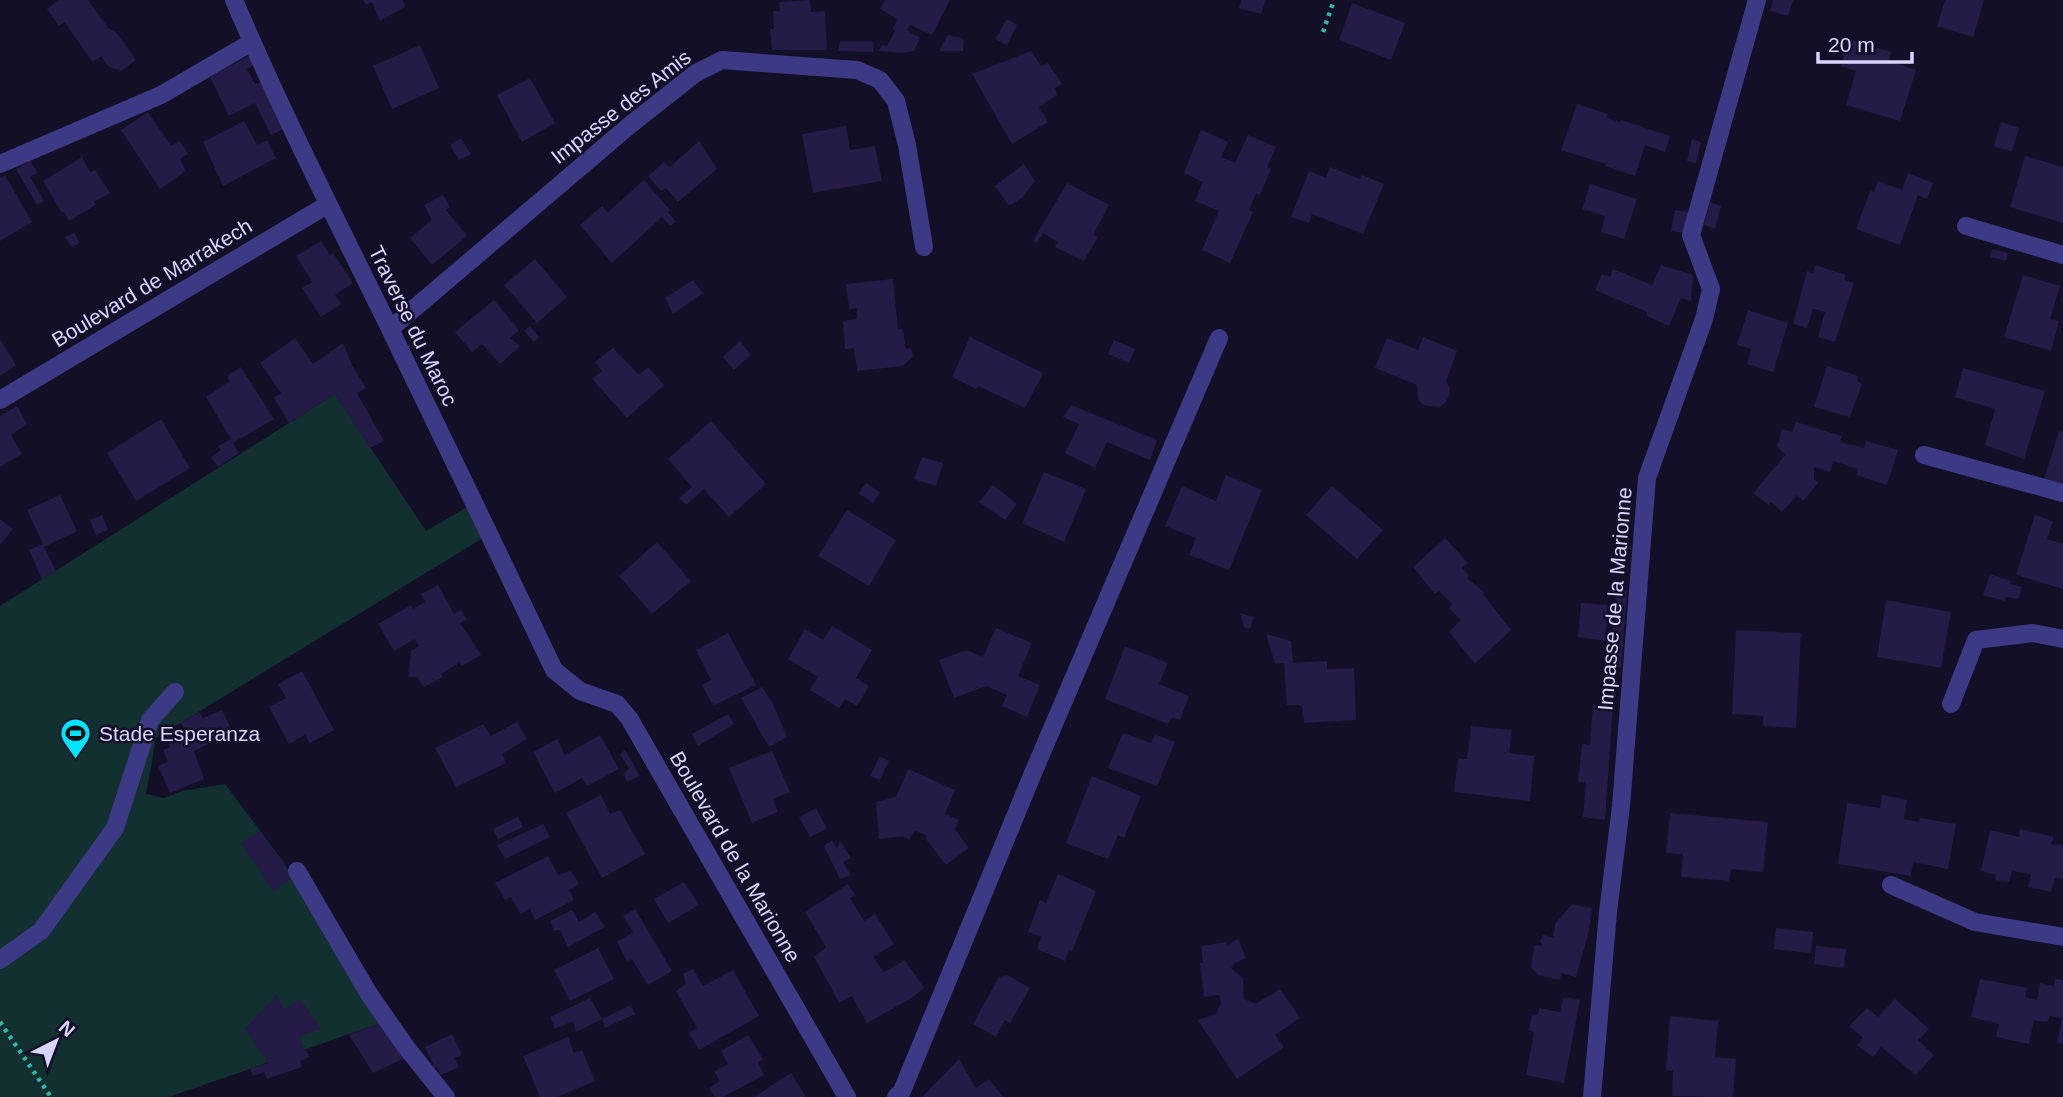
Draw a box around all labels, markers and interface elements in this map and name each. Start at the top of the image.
scale bar [1818,21,1912,65]
text: 20 m [1828,33,1875,56]
street label: Impasse des Amis [546,45,695,168]
street label: Boulevard de Marrakech [48,214,256,351]
street label: Traverse du Maroc [365,242,462,410]
street label: Impasse de la Marionne [1593,486,1636,712]
sports icon: Stade Esperanza [59,717,93,761]
place label: Stade Esperanza [99,722,260,745]
street label: Boulevard de la Marionne [666,747,805,966]
north arrow [21,1006,91,1076]
text: N [55,1016,79,1041]

